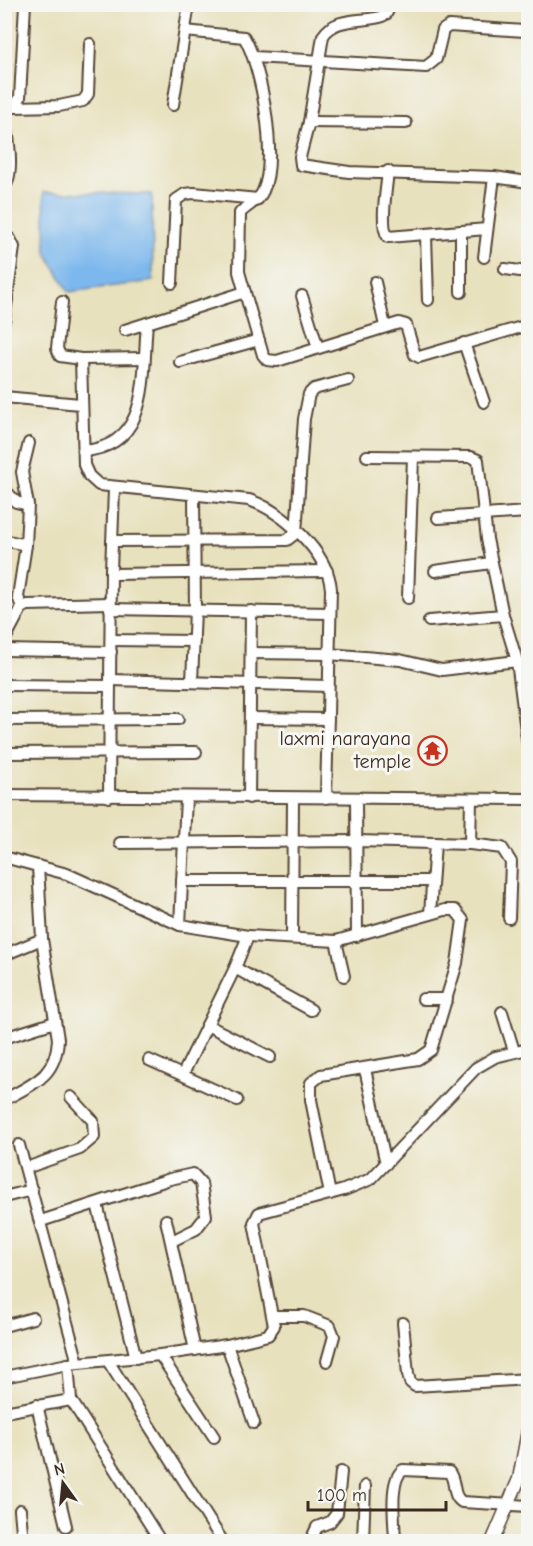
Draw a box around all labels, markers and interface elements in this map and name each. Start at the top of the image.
place label: laxmi narayana temple [279,727,411,773]
temple icon: laxmi narayana temple [416,734,448,766]
north arrow [33,1453,93,1513]
text: N [52,1459,67,1480]
scale bar [308,1474,446,1512]
text: 100 m [317,1485,367,1506]

